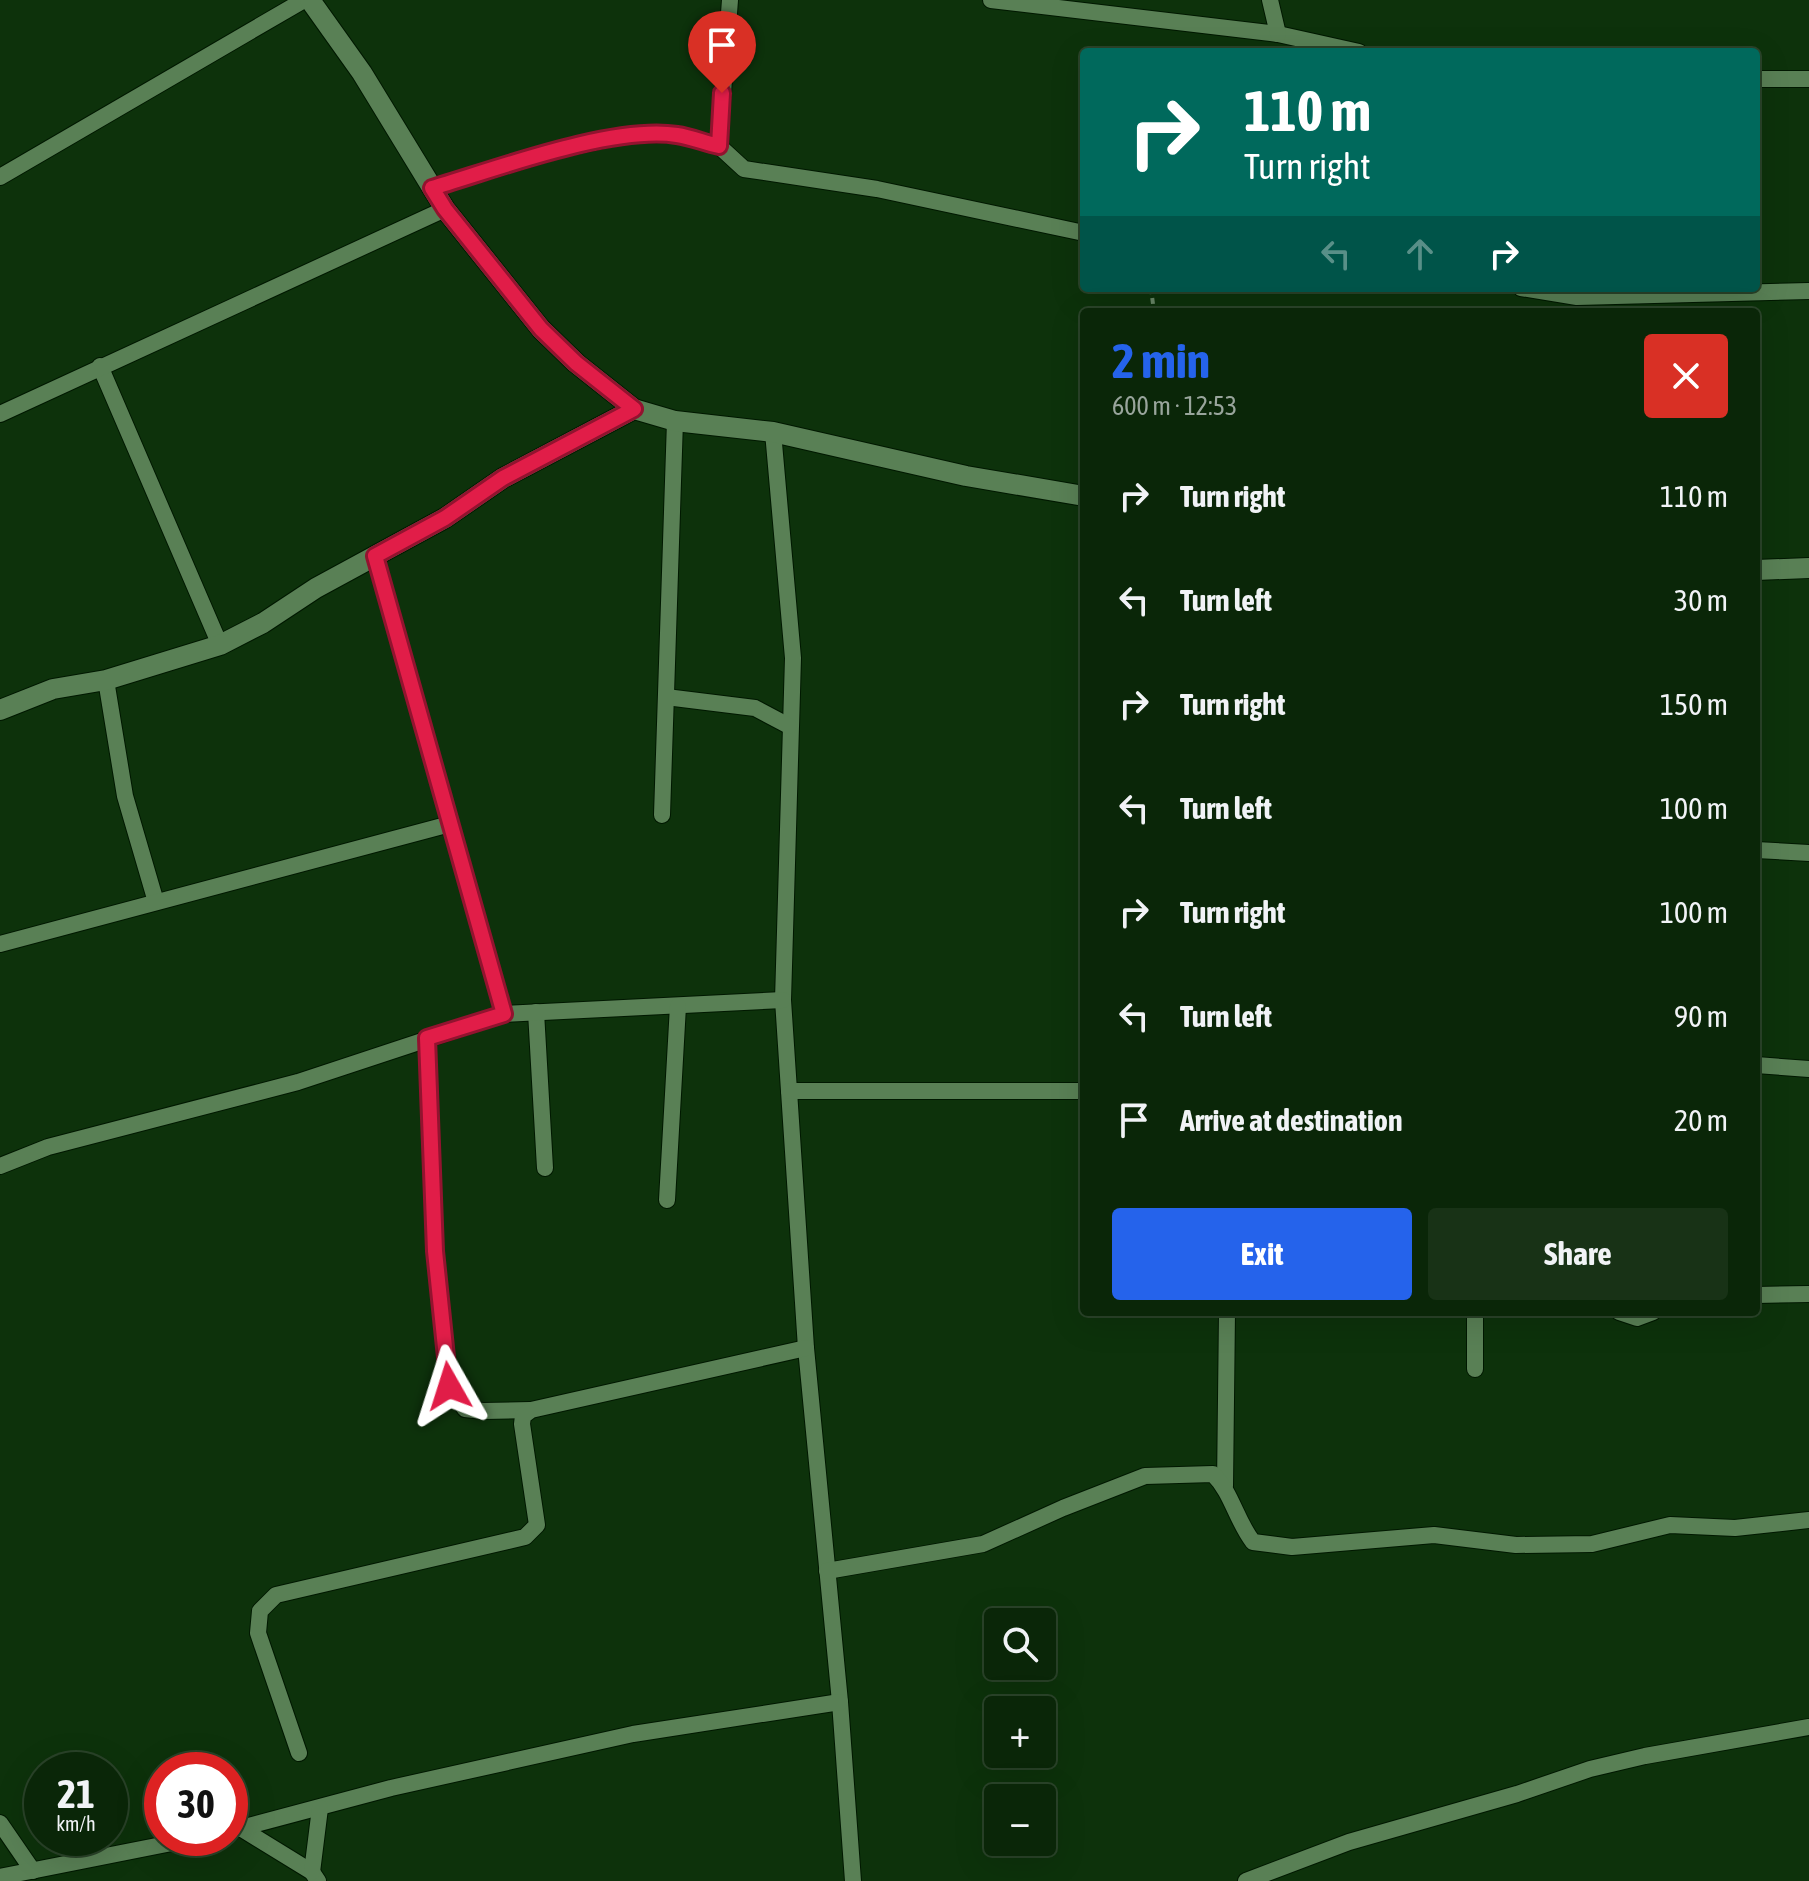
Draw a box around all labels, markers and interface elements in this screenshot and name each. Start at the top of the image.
pin [688,11,756,93]
icon: arrive [700,23,744,67]
text: 110 m [1244,79,1371,143]
icon: right [1112,80,1216,184]
text: Turn right [1244,145,1371,187]
icon: left [1314,232,1358,276]
icon: ahead [1398,232,1442,276]
icon: right [1482,232,1526,276]
text: 2 min [1112,333,1210,388]
button: close [1644,334,1728,418]
text: 600 m · 12:53 [1112,391,1237,421]
icon: right [1112,474,1156,518]
text: Turn right [1180,479,1286,513]
text: 110 m [1660,479,1728,513]
icon: left [1112,578,1156,622]
text: Turn left [1180,583,1272,617]
text: 30 m [1674,583,1728,617]
icon: right [1112,682,1156,726]
text: Turn right [1180,687,1286,721]
text: 150 m [1660,687,1728,721]
icon: left [1112,786,1156,830]
text: Turn left [1180,791,1272,825]
text: 100 m [1660,791,1728,825]
icon: right [1112,890,1156,934]
text: Turn right [1180,895,1286,929]
text: 100 m [1660,895,1728,929]
icon: left [1112,994,1156,1038]
text: Turn left [1180,999,1272,1033]
text: 90 m [1674,999,1728,1033]
icon: arrive [1112,1098,1156,1142]
text: Arrive at destination [1180,1103,1402,1137]
text: 20 m [1674,1103,1728,1137]
button: Exit [1112,1208,1412,1300]
button: Share [1428,1208,1728,1300]
position arrow [407,1344,491,1428]
map controls [984,1608,1056,1856]
button: search [984,1608,1056,1680]
button: + [984,1696,1056,1768]
speed limit sign: 30 [144,1752,248,1856]
text: 21 [57,1771,95,1816]
button: − [984,1784,1056,1856]
text: km/h [56,1812,96,1835]

